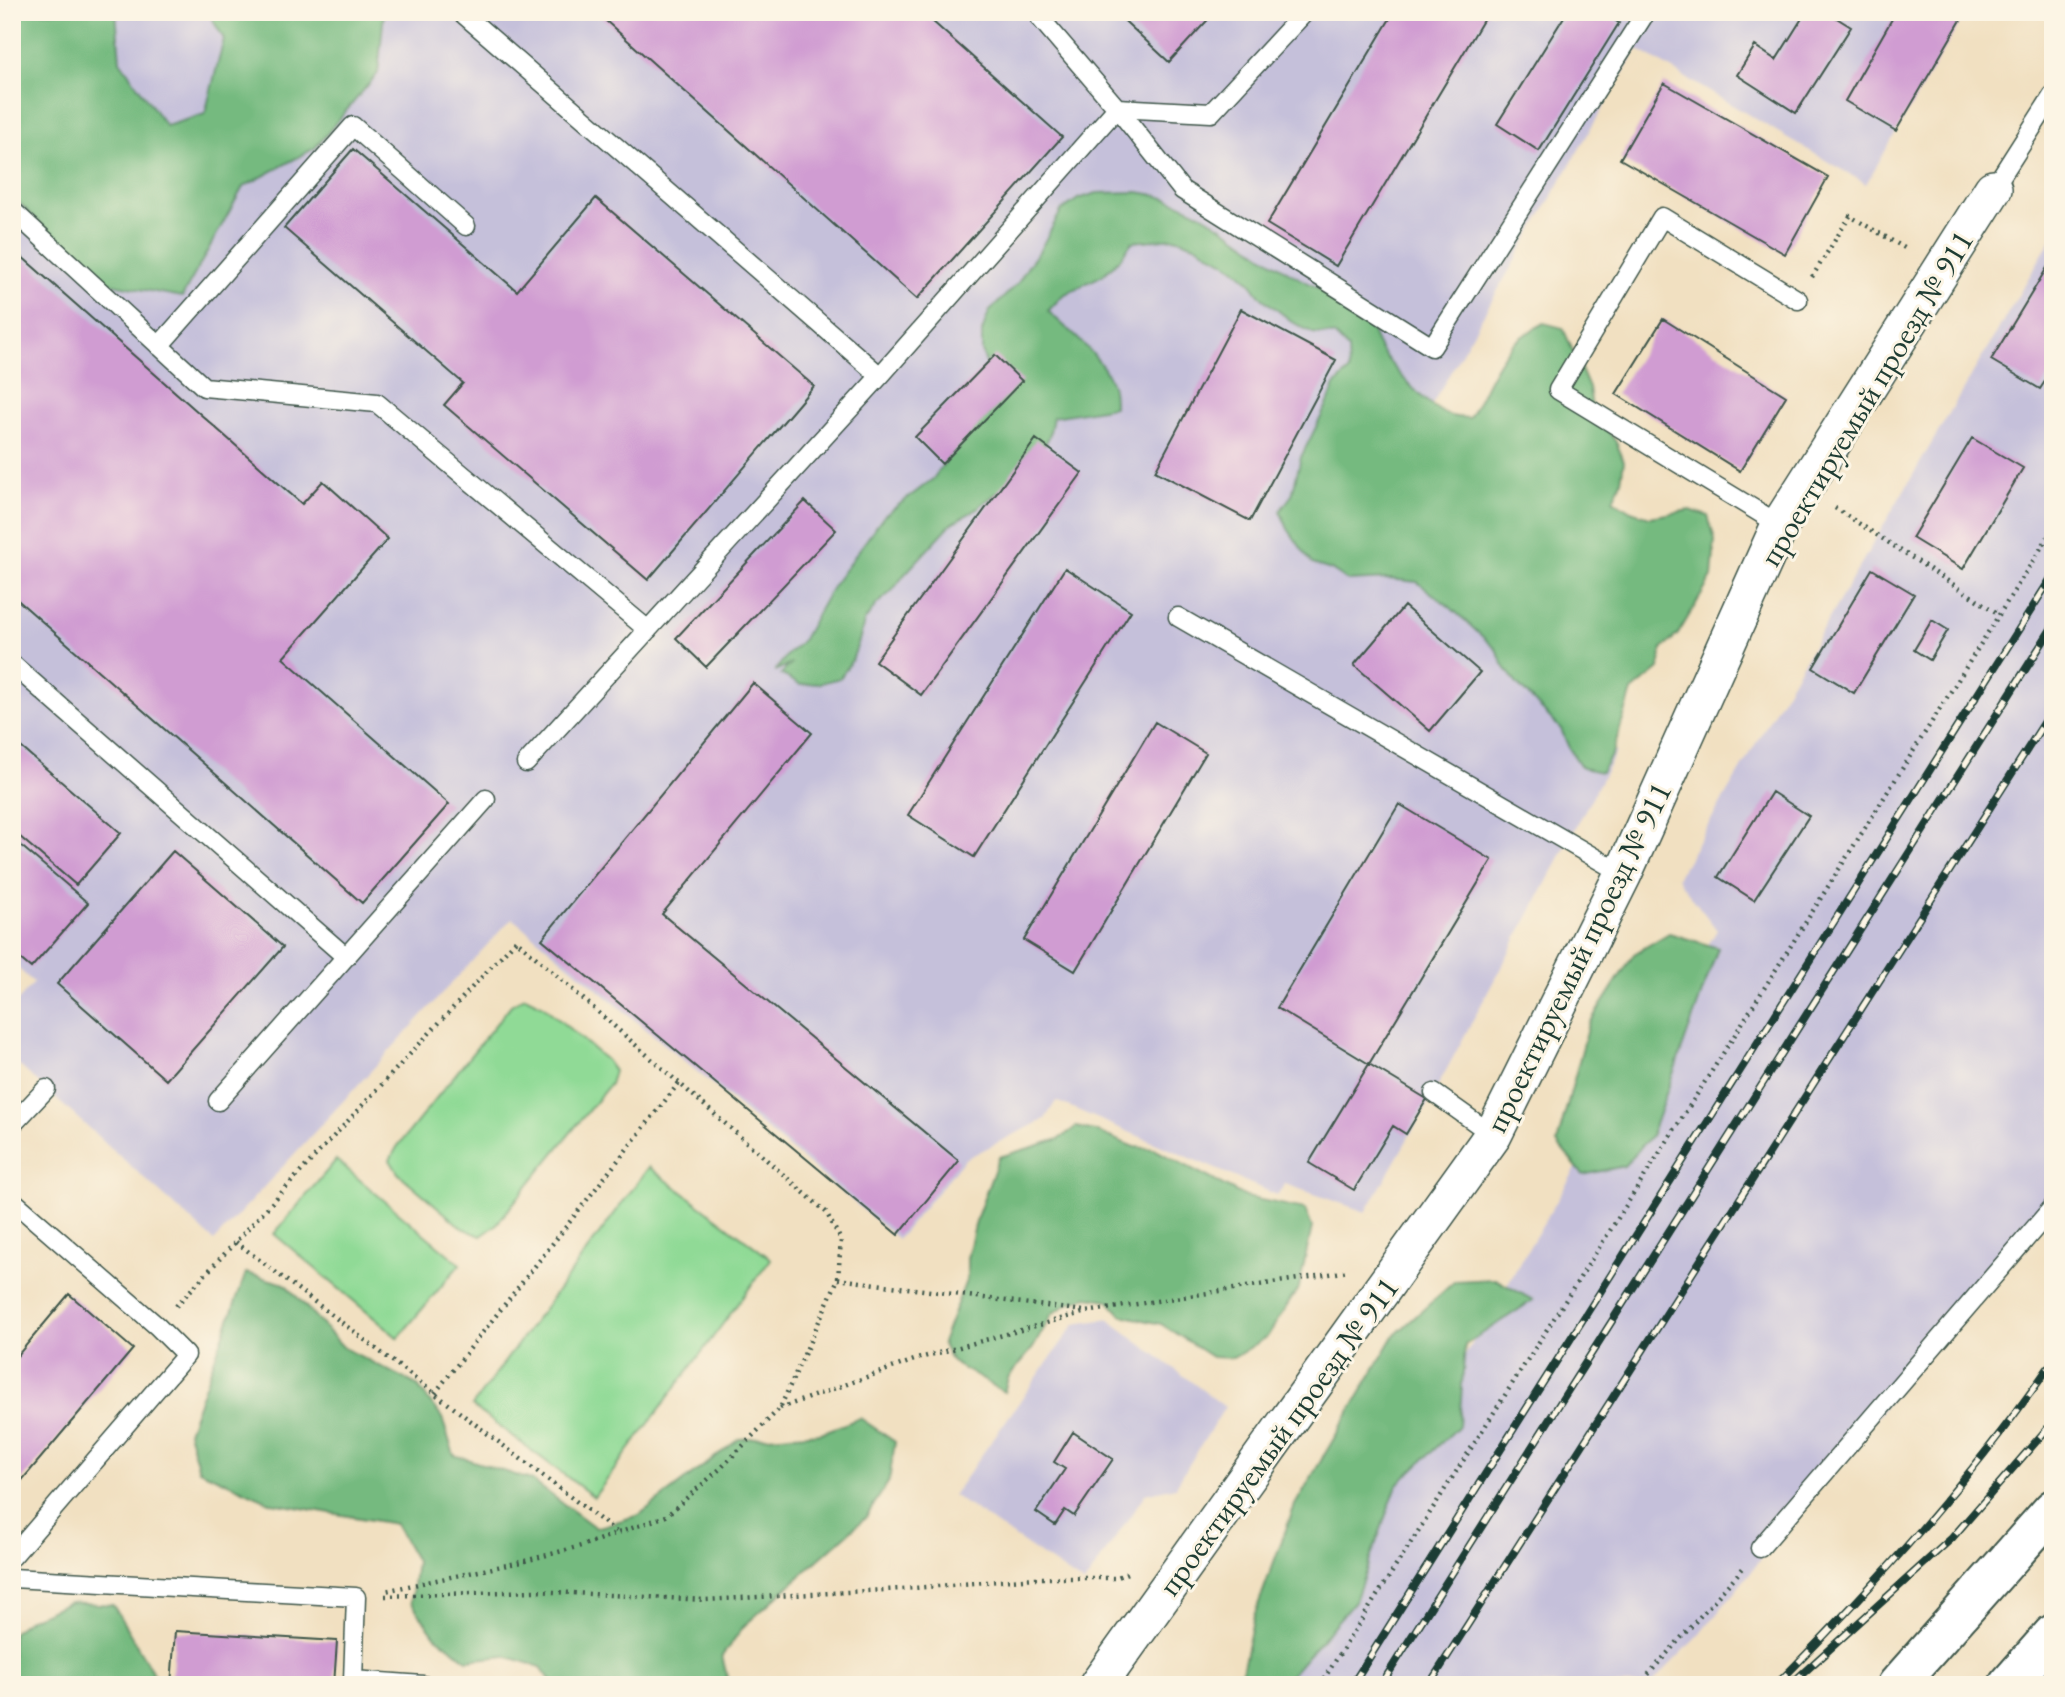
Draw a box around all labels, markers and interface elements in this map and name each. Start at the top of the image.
street label: проектируемый проезд № 911 [1749,222,1983,574]
street label: проектируемый проезд № 911 [1475,775,1681,1139]
street label: проектируемый проезд № 911 [1148,1268,1408,1604]

